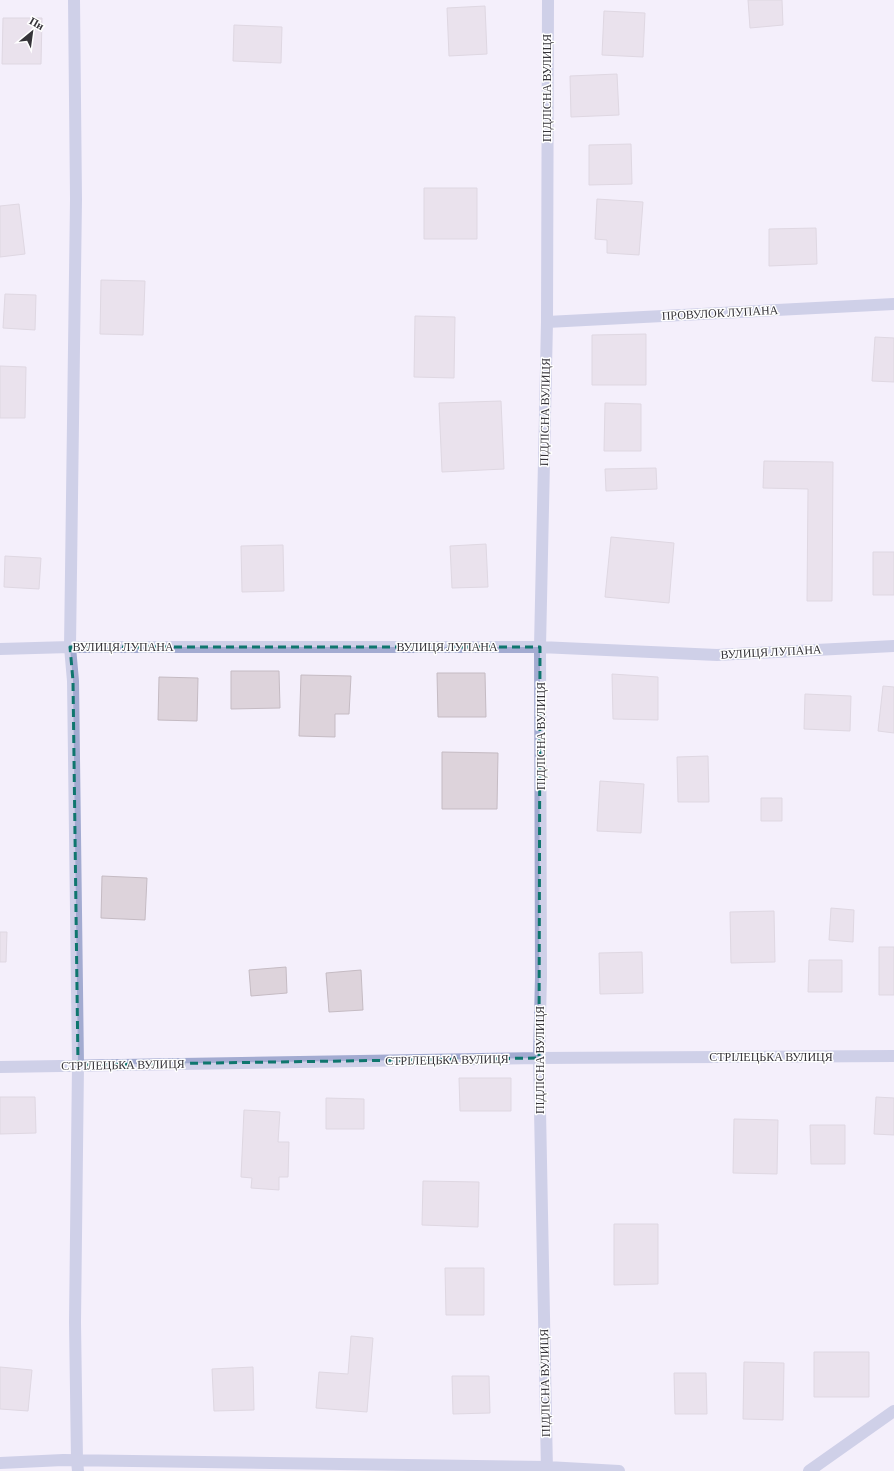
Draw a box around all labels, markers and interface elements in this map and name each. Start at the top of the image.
north arrow [12,12,52,52]
text: Пн [27,14,47,32]
street label: ПІДЛІСНА ВУЛИЦЯ [540,34,554,142]
street label: ПРОВУЛОК ЛУПАНА [661,303,779,323]
street label: ПІДЛІСНА ВУЛИЦЯ [537,358,553,466]
street label: ВУЛИЦЯ ЛУПАНА [72,640,174,654]
street label: ВУЛИЦЯ ЛУПАНА [396,640,498,654]
street label: ВУЛИЦЯ ЛУПАНА [720,642,822,662]
street label: ПІДЛІСНА ВУЛИЦЯ [534,682,548,790]
street label: ПІДЛІСНА ВУЛИЦЯ [533,1006,547,1114]
street label: СТРІЛЕЦЬКА ВУЛИЦЯ [709,1050,833,1064]
street label: СТРІЛЕЦЬКА ВУЛИЦЯ [385,1052,509,1068]
street label: СТРІЛЕЦЬКА ВУЛИЦЯ [61,1057,185,1073]
street label: ПІДЛІСНА ВУЛИЦЯ [537,1329,553,1437]

